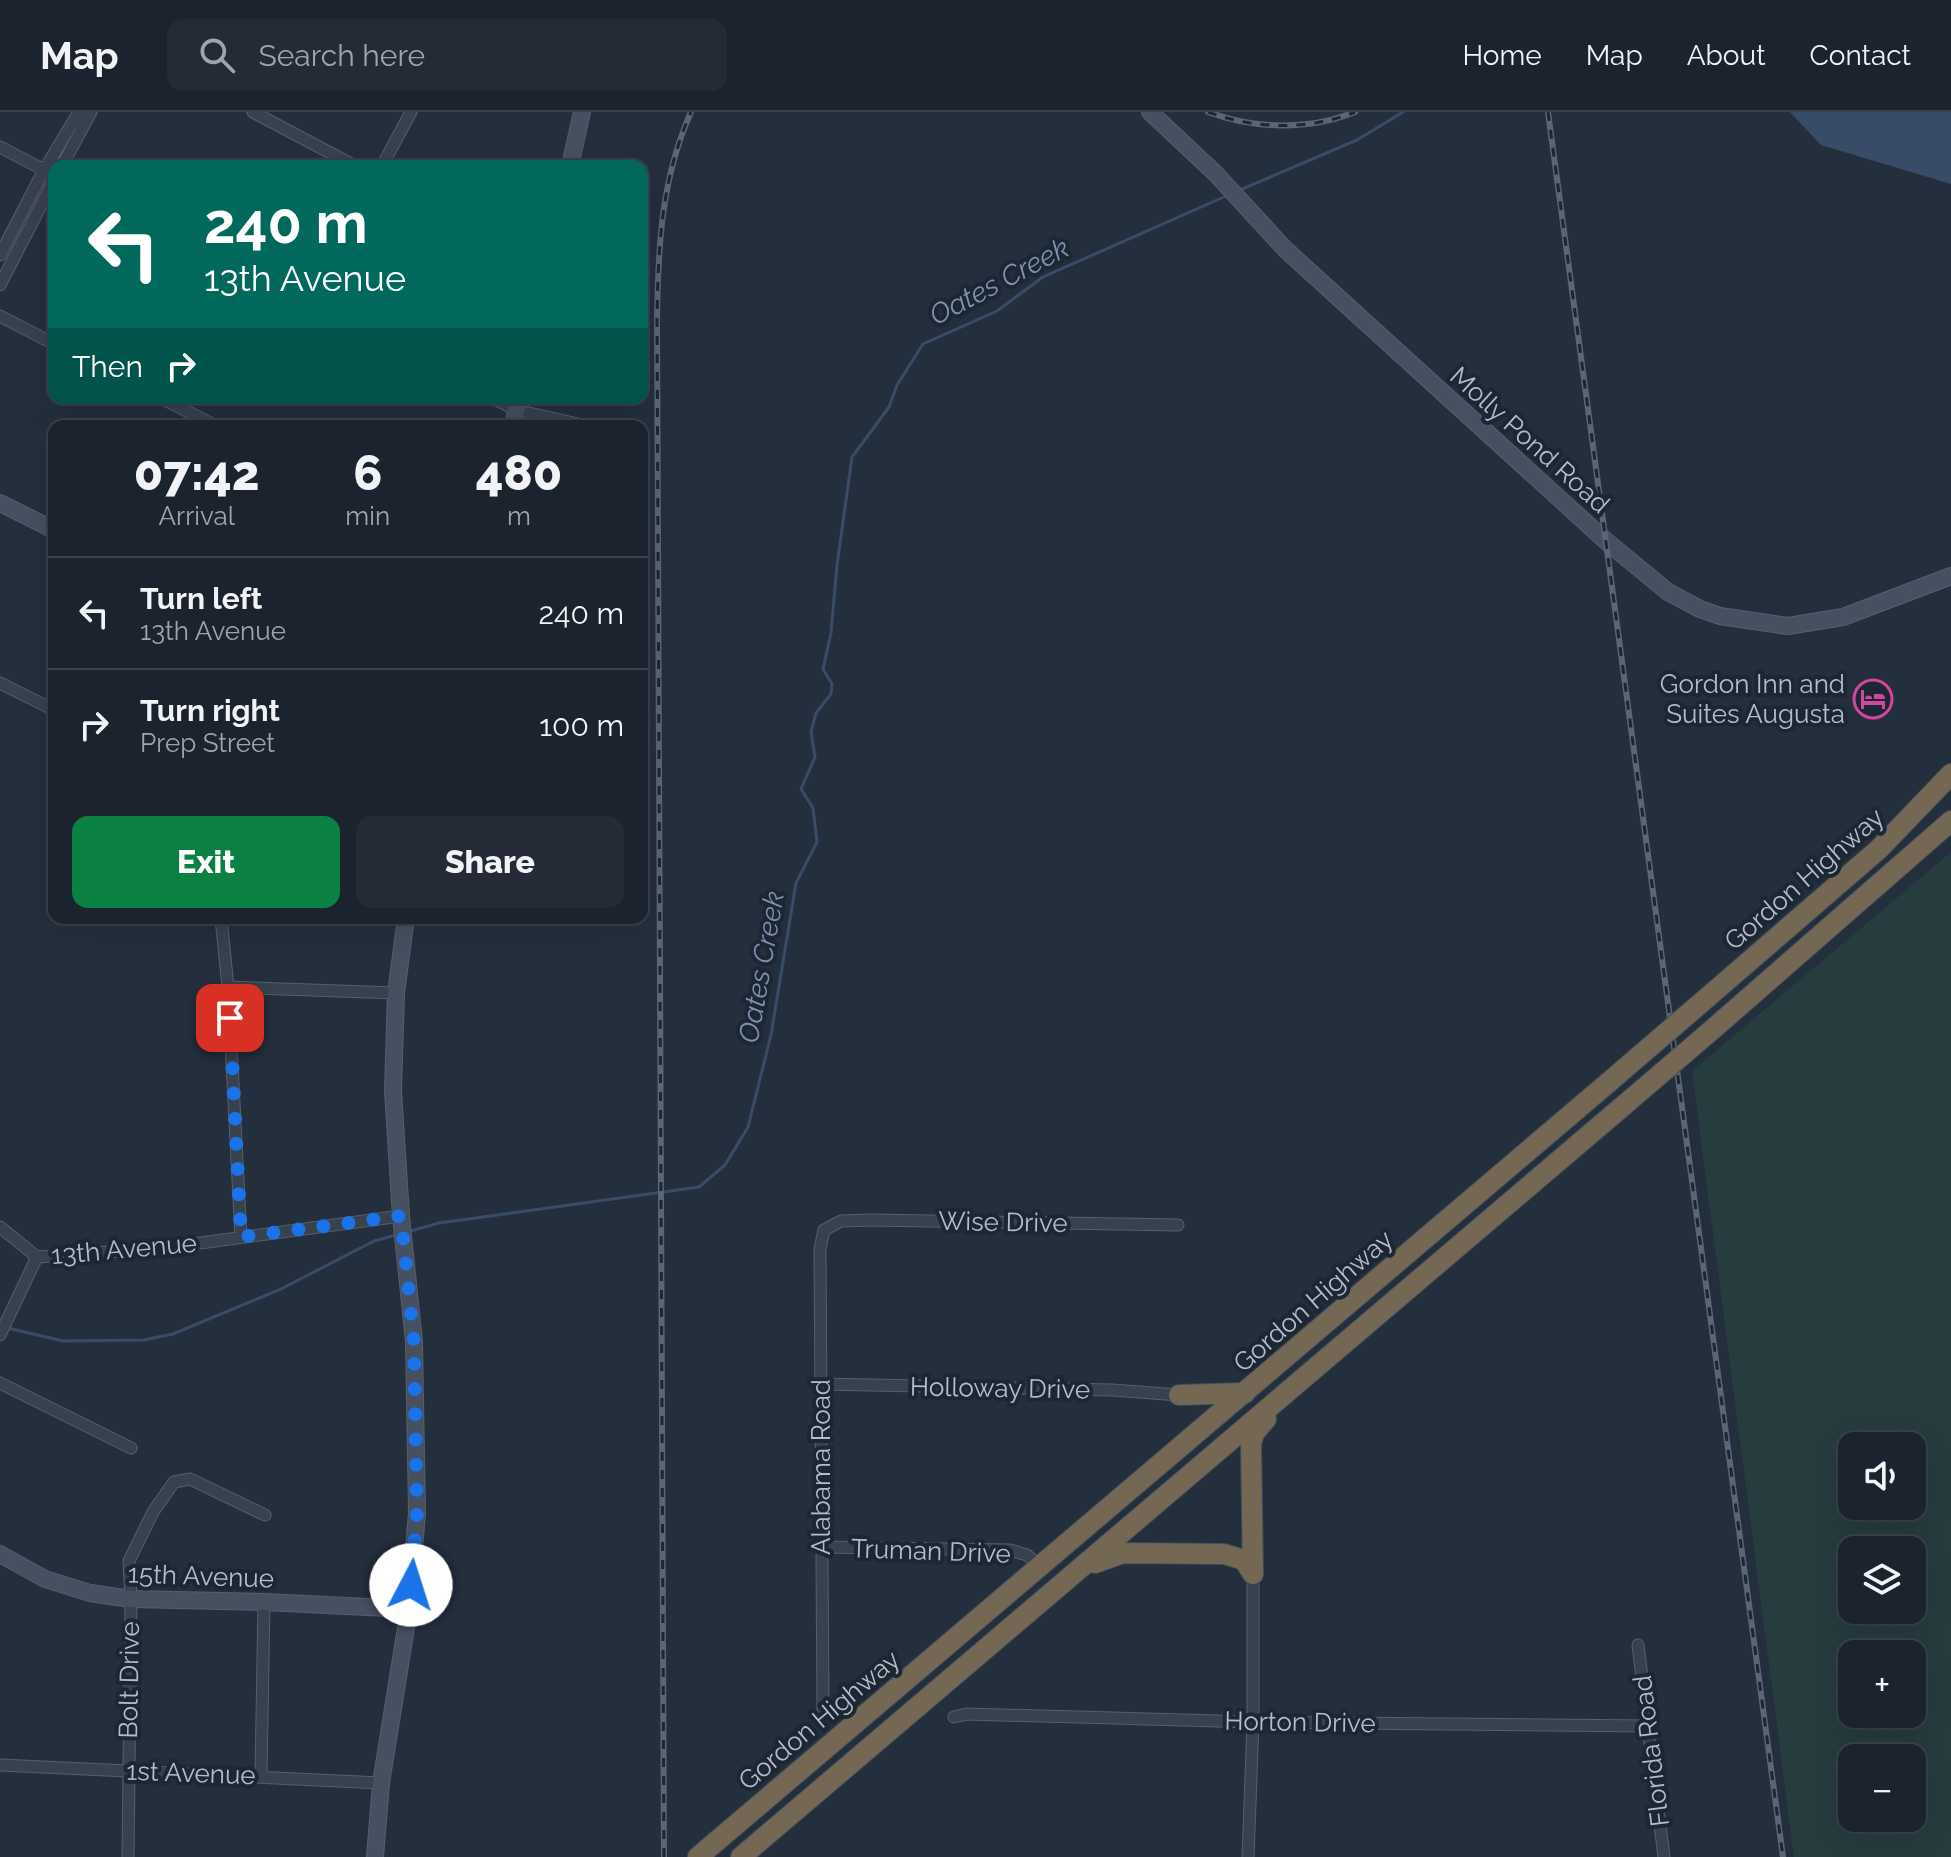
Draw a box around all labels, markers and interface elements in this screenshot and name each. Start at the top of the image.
search box [167,19,727,91]
text: Map [40,33,119,78]
icon: search [195,33,239,77]
text: Search here [259,38,425,73]
text: Home [1462,39,1542,72]
text: Map [1586,39,1643,72]
text: About [1687,39,1766,72]
text: Contact [1810,39,1911,72]
text: 240 m [204,190,368,256]
icon: left [72,192,176,296]
water label: Oates Creek [924,231,1075,332]
text: 13th Avenue [204,257,406,299]
icon: right [159,344,203,388]
text: Then [72,349,143,384]
street label: Molly Pond Road [1444,361,1616,519]
text: 07:42 [134,445,260,501]
text: 6 [353,445,382,501]
text: 480 [476,445,562,501]
text: Arrival [159,501,235,531]
text: min [345,501,390,531]
text: m [507,501,531,531]
text: Turn left [140,581,262,616]
icon: left [72,591,116,635]
text: 240 m [538,596,624,631]
text: 13th Avenue [140,616,286,646]
place label: Gordon Inn and Suites Augusta [1660,669,1845,729]
hotel icon: Gordon Inn and Suites Augusta [1852,678,1894,720]
text: Turn right [140,693,280,728]
icon: right [72,703,116,747]
text: 100 m [539,708,624,743]
text: Prep Street [140,728,275,758]
street label: Gordon Highway [1718,802,1890,956]
button: Exit [72,816,340,908]
button: Share [356,816,624,908]
water label: Oates Creek [732,889,791,1045]
pin [196,984,264,1052]
icon: arrive [208,996,252,1040]
street label: Wise Drive [938,1206,1068,1238]
street label: Gordon Highway [1227,1224,1399,1378]
street label: 13th Avenue [50,1228,198,1270]
street label: Holloway Drive [910,1371,1090,1405]
street label: Alabama Road [806,1379,836,1555]
map controls [1838,1432,1926,1832]
button: sound [1838,1432,1926,1520]
street label: Truman Drive [851,1533,1011,1569]
button: layers [1838,1536,1926,1624]
position arrow [369,1543,453,1627]
street label: 15th Avenue [127,1558,275,1594]
street label: Bolt Drive [113,1621,145,1739]
button: + [1838,1640,1926,1728]
street label: Gordon Highway [732,1644,906,1796]
street label: Florida Road [1627,1674,1675,1828]
street label: Horton Drive [1224,1706,1376,1738]
button: − [1838,1744,1926,1832]
street label: 1st Avenue [126,1756,256,1790]

